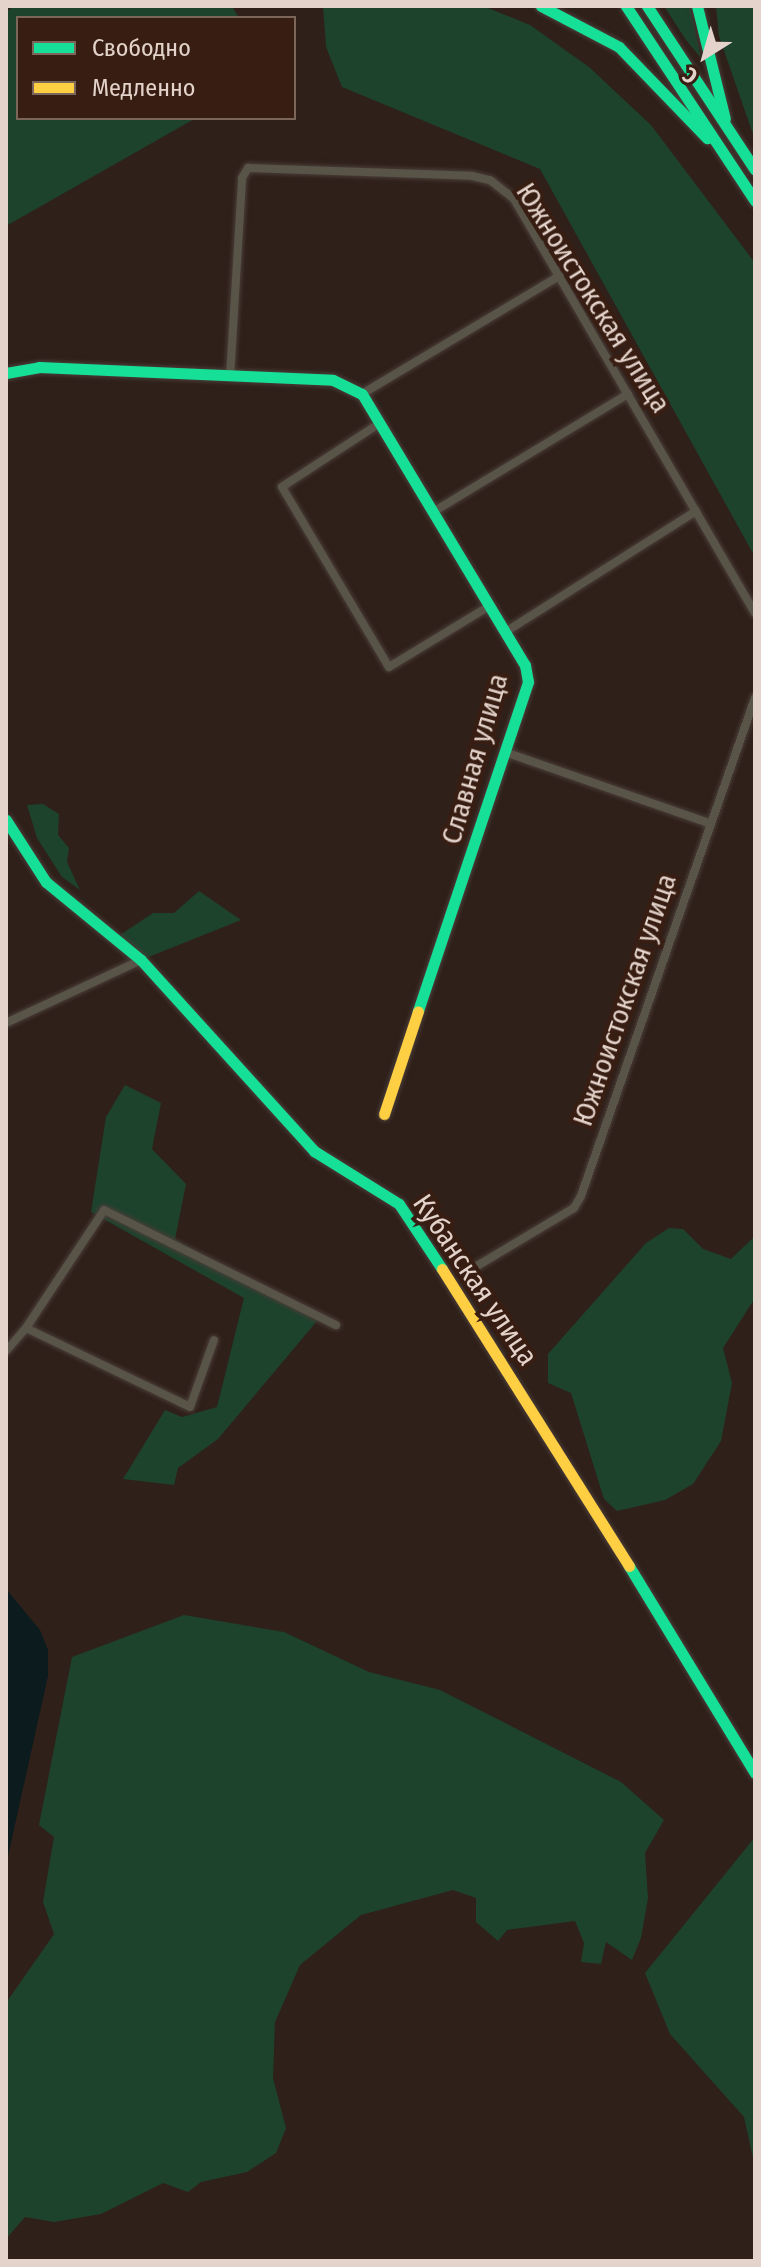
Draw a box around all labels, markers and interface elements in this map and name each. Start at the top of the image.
legend [16,16,296,120]
north arrow [665,16,745,96]
text: Свободно [92,34,191,62]
text: С [678,61,703,90]
text: Медленно [92,74,195,102]
street label: Южноистокская улица [509,177,677,419]
street label: Славная улица [435,670,515,848]
street label: Южноистокская улица [566,870,684,1130]
street label: Кубанская улица [405,1188,545,1372]

